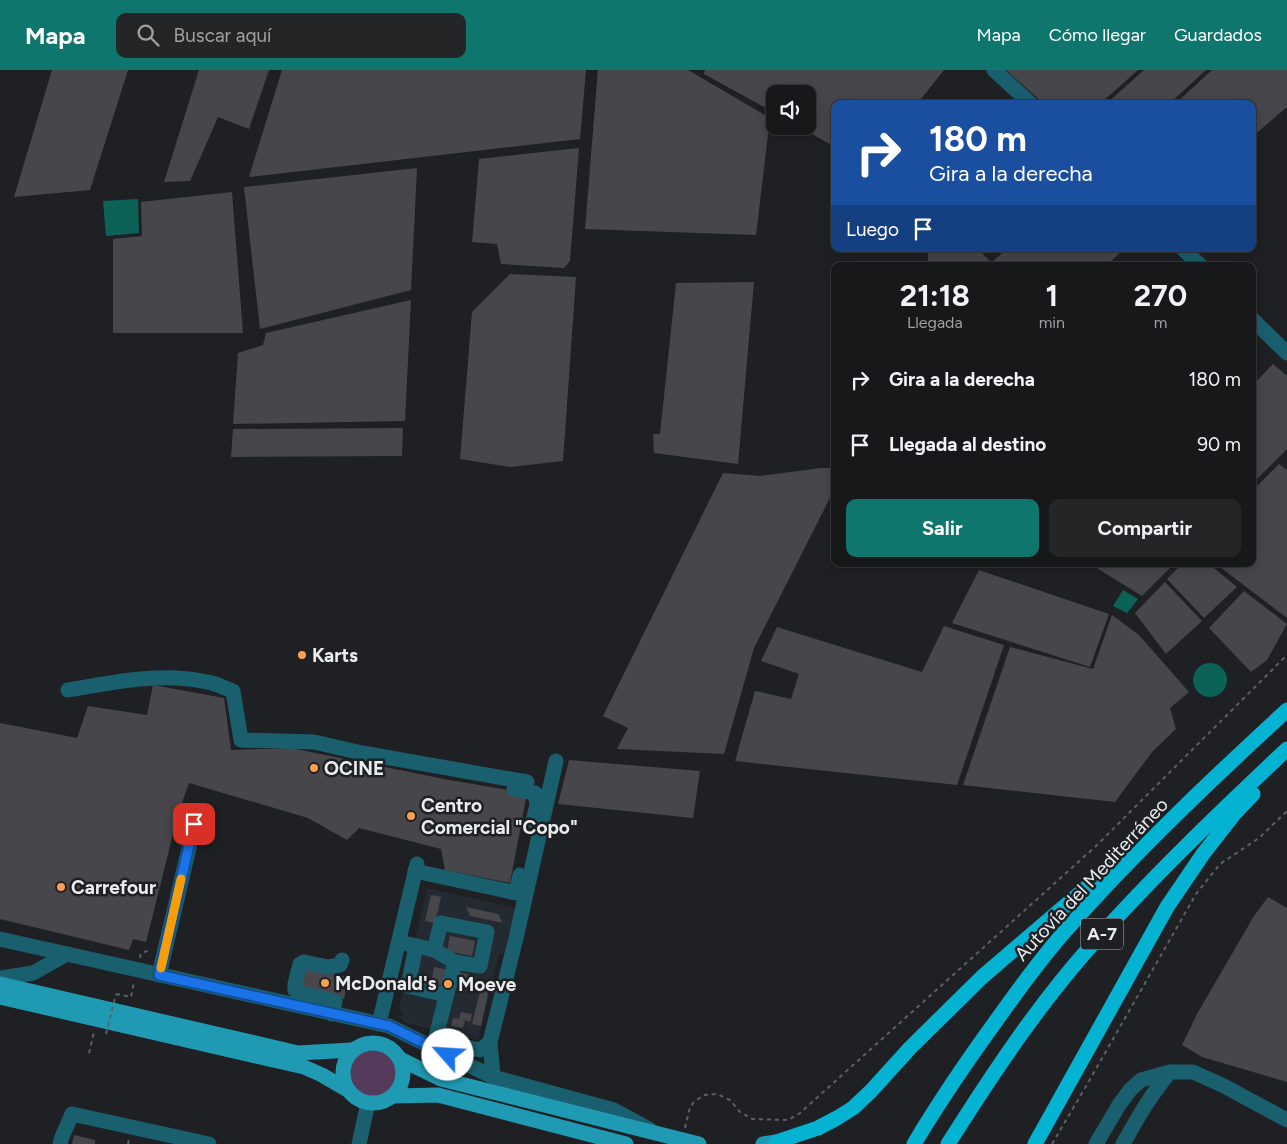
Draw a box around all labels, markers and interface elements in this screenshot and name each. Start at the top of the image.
search box [116,13,466,58]
text: Mapa [25,21,86,50]
icon: search [134,21,162,49]
text: Buscar aquí [174,24,271,47]
text: Mapa [976,24,1021,46]
text: Cómo llegar [1049,24,1146,46]
text: Guardados [1174,24,1262,46]
map controls [766,85,816,135]
button: sound [766,85,816,135]
text: 180 m [929,118,1027,160]
icon: right [846,120,911,185]
text: Gira a la derecha [929,160,1093,187]
icon: arrive [909,215,937,243]
text: Luego [846,218,899,241]
text: 21:18 [900,277,970,314]
text: 1 [1045,277,1058,314]
text: 270 [1134,277,1187,314]
text: Llegada [907,313,963,332]
text: min [1039,313,1065,332]
text: m [1154,313,1167,332]
icon: right [846,366,874,394]
text: Gira a la derecha [889,368,1035,391]
text: 180 m [1188,368,1241,391]
icon: arrive [846,431,874,459]
text: Llegada al destino [889,433,1046,456]
text: 90 m [1197,433,1241,456]
button: Salir [846,499,1039,557]
button: Compartir [1049,499,1241,557]
place label: Karts [312,644,358,667]
marker: Karts [296,649,308,661]
place label: OCINE [324,757,384,780]
marker: OCINE [308,762,320,774]
street label: Autovía del Mediterráneo [1010,793,1173,966]
place label: Centro Comercial "Copo" [421,794,578,839]
pin [173,803,215,845]
icon: arrive [180,810,208,838]
marker: Centro Comercial "Copo" [405,810,417,822]
place label: Carrefour [71,876,156,899]
marker: Carrefour [55,881,67,893]
road number: A-7 [1081,919,1123,950]
place label: McDonald's [335,972,437,995]
place label: Moeve [458,973,517,996]
marker: McDonald's [319,977,331,989]
marker: Moeve [442,978,454,990]
position arrow [421,1028,473,1080]

